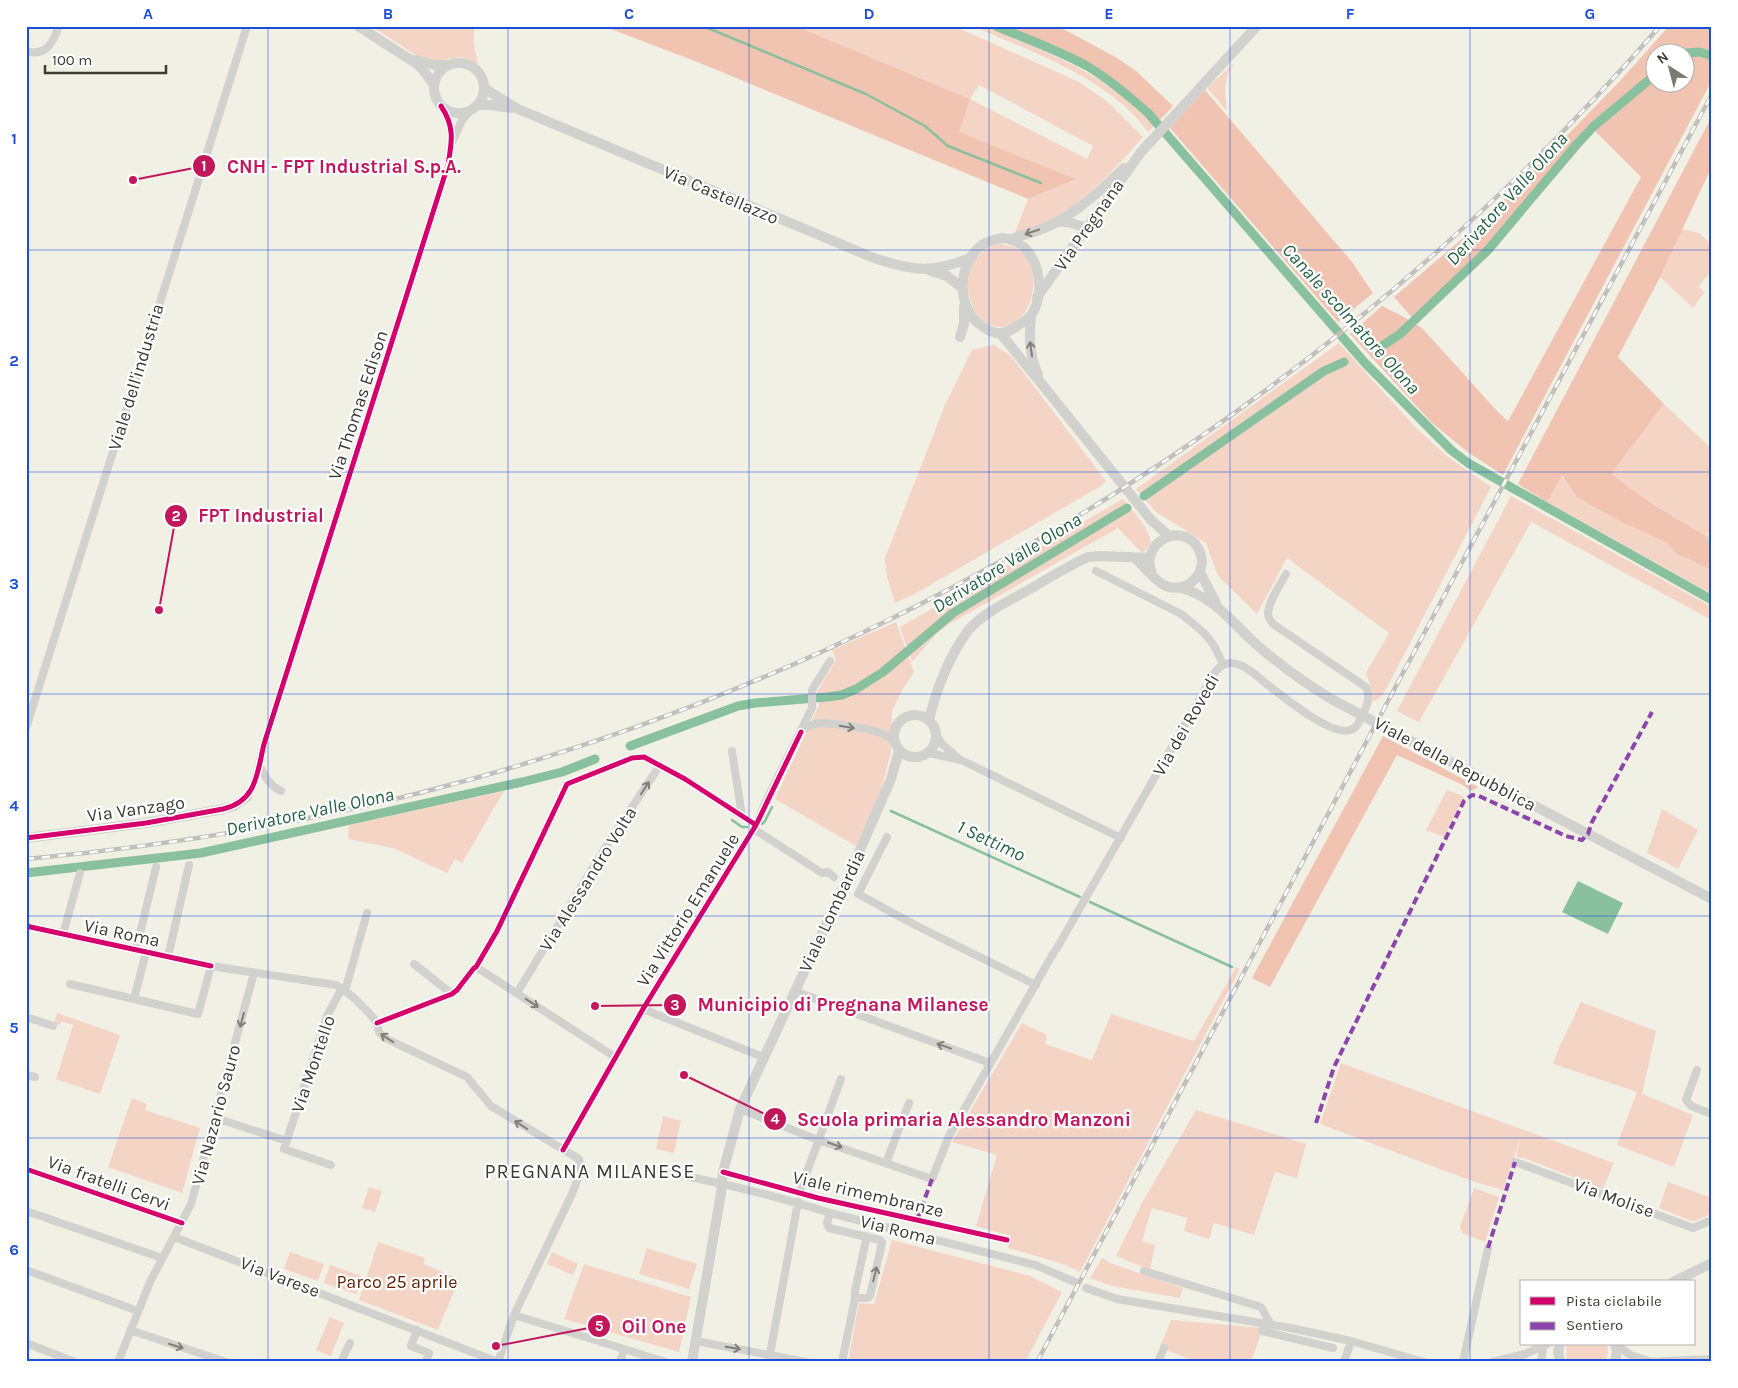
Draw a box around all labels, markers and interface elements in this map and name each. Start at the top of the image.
text: A [143,4,153,23]
text: B [383,4,393,23]
text: C [624,4,634,23]
text: D [864,4,875,23]
text: E [1104,4,1114,23]
text: F [1346,4,1355,23]
text: G [1585,4,1595,23]
scale bar [45,42,166,74]
north arrow [1646,42,1696,92]
text: N [1654,48,1672,68]
text: 100 m [52,51,92,69]
water label: Derivatore Valle Olona [1442,128,1572,270]
text: 1 [11,129,17,148]
callout: CNH - FPT Industrial S.p.A. [192,149,471,183]
text: CNH - FPT Industrial S.p.A. [227,156,461,178]
text: 1 [201,157,207,175]
street label: Via Castellazzo [660,161,782,229]
street label: Via Pregnana [1049,175,1129,275]
one-way arrow [1025,228,1041,237]
water label: Canale scolmatore Olona [1278,239,1424,399]
street label: Viale dell'industria [103,301,169,453]
street label: Via Thomas Edison [323,327,393,483]
one-way arrow [1026,342,1036,358]
text: 2 [9,351,19,370]
callout: FPT Industrial [163,499,334,533]
text: FPT Industrial [198,505,324,527]
text: 2 [171,507,181,525]
water label: Derivatore Valle Olona [929,508,1085,618]
text: 3 [9,574,19,593]
street label: Via dei Rovedi [1148,670,1224,780]
street label: Viale della Repubblica [1370,712,1540,816]
one-way arrow [839,722,855,732]
one-way arrow [640,781,650,795]
water label: Derivatore Valle Olona [224,783,396,841]
street label: Via Vanzago [86,791,186,827]
text: 4 [9,796,19,815]
street label: Via Alessandro Volta [535,803,641,955]
water label: 1 Settimo [954,816,1029,866]
street label: Via Vittorio Emanuele [632,829,744,991]
street label: Viale Lombardia [794,846,870,976]
street label: Via Roma [82,914,162,952]
callout: Municipio di Pregnana Milanese [663,988,999,1022]
text: Municipio di Pregnana Milanese [697,994,989,1016]
text: 3 [670,996,680,1014]
one-way arrow [525,997,539,1008]
one-way arrow [236,1012,246,1028]
street label: Via Montello [286,1012,340,1116]
text: 5 [9,1018,19,1037]
one-way arrow [380,1033,394,1043]
one-way arrow [937,1041,952,1050]
street label: Via Nazario Sauro [187,1042,245,1188]
callout: Scuola primaria Alessandro Manzoni [762,1102,1141,1136]
text: Scuola primaria Alessandro Manzoni [797,1109,1131,1131]
text: 4 [771,1110,780,1128]
one-way arrow [515,1119,529,1129]
one-way arrow [826,1141,842,1151]
street label: Via fratelli Cervi [45,1151,173,1215]
district label: PREGNANA MILANESE [484,1160,696,1183]
street label: Viale rimembranze [790,1166,946,1222]
street label: Via Molise [1571,1173,1657,1223]
street label: Via Roma [858,1210,938,1250]
text: 6 [9,1240,19,1259]
street label: Via Varese [237,1252,323,1302]
one-way arrow [871,1267,881,1283]
park label: Parco 25 aprile [336,1271,458,1293]
legend [1520,1280,1696,1346]
text: Pista ciclabile [1566,1292,1662,1310]
callout: Oil One [587,1309,696,1343]
text: Oil One [622,1316,686,1338]
text: Sentiero [1566,1316,1623,1334]
text: 5 [595,1317,604,1335]
one-way arrow [168,1341,184,1351]
one-way arrow [724,1343,740,1353]

